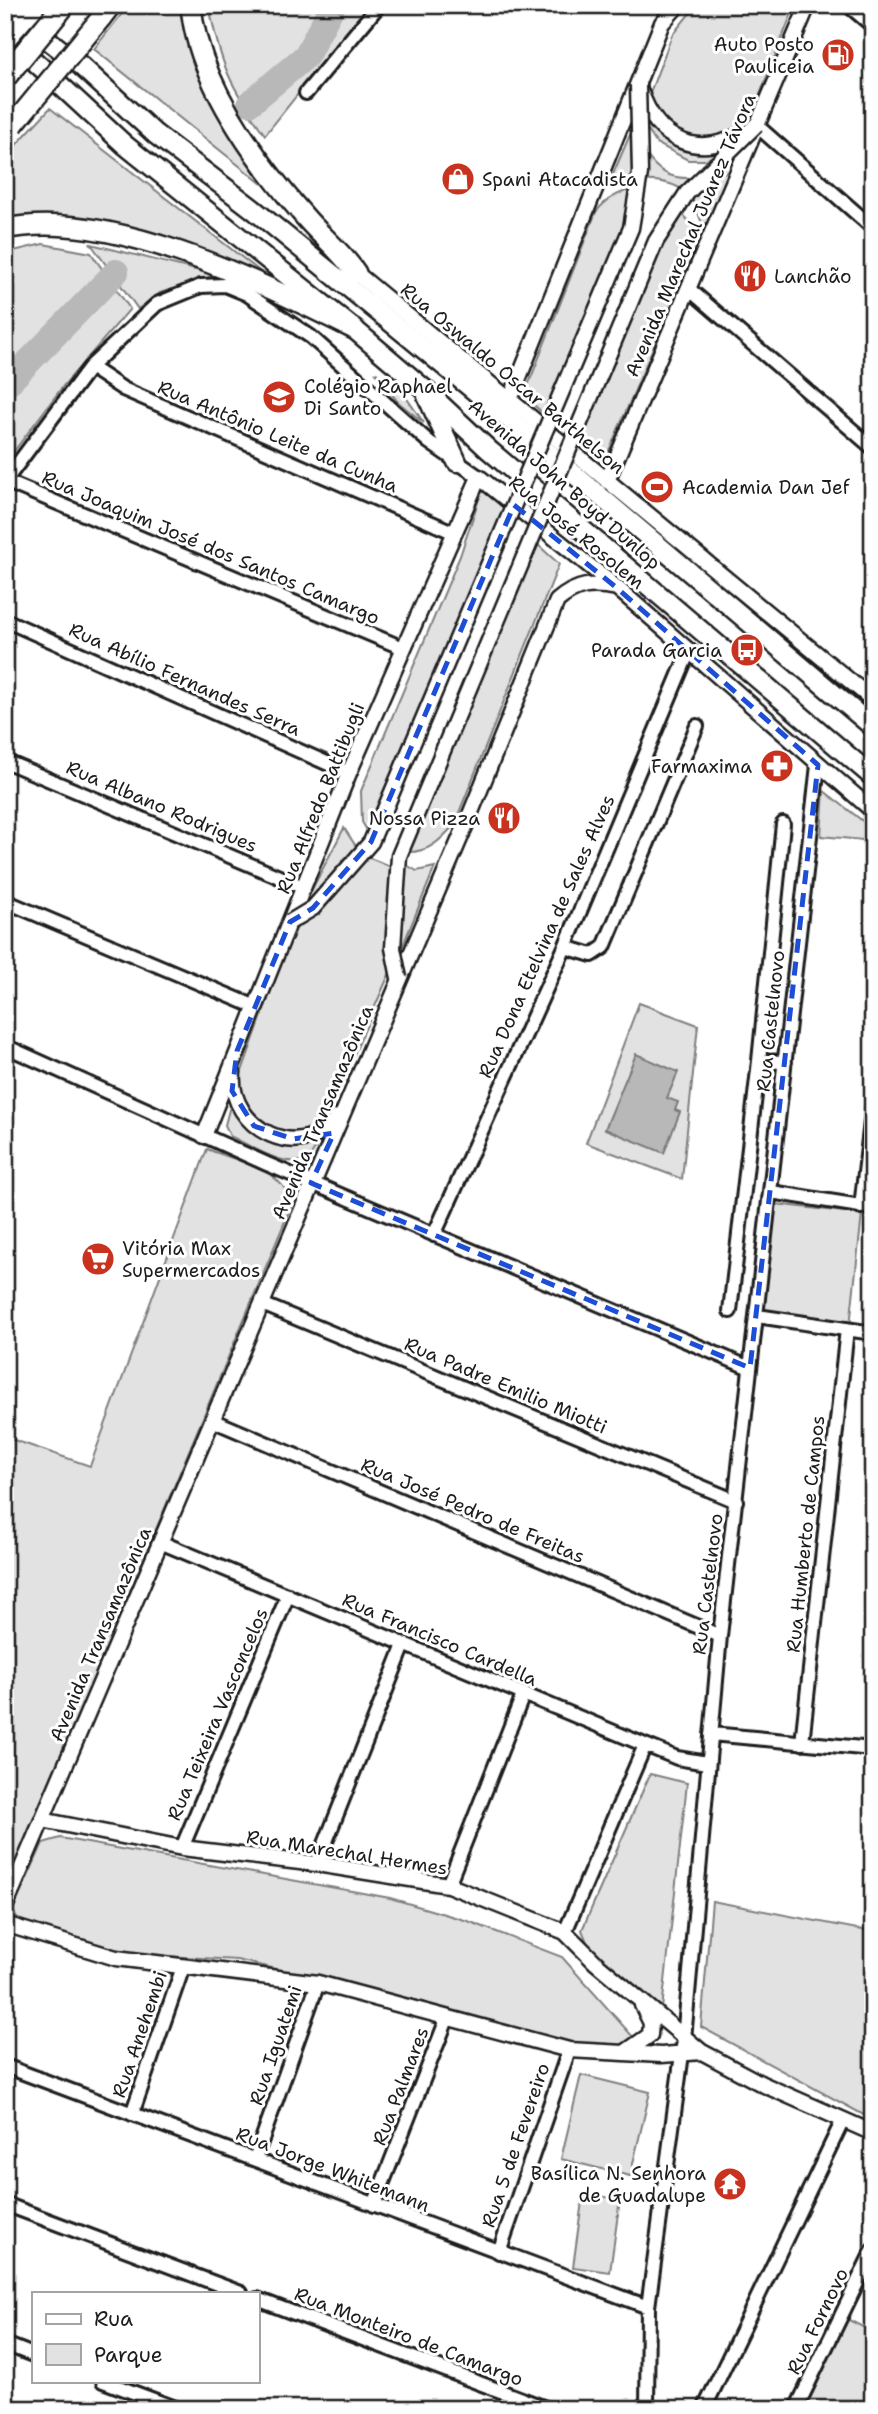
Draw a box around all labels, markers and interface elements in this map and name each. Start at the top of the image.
place label: Auto Posto Pauliceia [714,32,814,79]
fuel station icon: Auto Posto Pauliceia [819,36,857,74]
street label: Avenida Marechal Juarez Távora [619,90,762,381]
shop icon: Spani Atacadista [439,160,477,198]
place label: Spani Atacadista [482,167,638,192]
restaurant icon: Lanchão [731,257,769,295]
place label: Lanchão [774,264,852,289]
street label: Rua Oswaldo Oscar Barthelson [395,277,630,480]
street label: Rua Antônio Leite da Cunha [154,374,402,499]
place label: Colégio Raphael Di Santo [304,374,452,421]
school or university icon: Colégio Raphael Di Santo [260,378,298,416]
street label: Avenida John Boyd Dunlop [463,394,666,575]
street label: Rua Joaquim José dos Santos Camargo [38,465,384,630]
sports icon: Academia Dan Jef [638,468,676,506]
street label: Rua José Rosolem [504,470,650,595]
place label: Academia Dan Jef [682,475,851,500]
street label: Rua Abílio Fernandes Serra [65,617,305,742]
bus stop icon: Parada Garcia [728,631,766,669]
place label: Parada Garcia [591,638,722,663]
street label: Rua Alfredo Battibugli [271,699,370,898]
pharmacy icon: Farmaxima [758,747,796,785]
place label: Farmaxima [651,754,752,779]
street label: Rua Albano Rodrigues [62,755,261,858]
street label: Rua Dona Etelvina de Sales Alves [472,791,620,1082]
restaurant icon: Nossa Pizza [485,799,523,837]
place label: Nossa Pizza [369,806,480,831]
street label: Rua Castelnovo [751,949,790,1093]
street label: Avenida Transamazônica [266,1001,379,1223]
place label: Vitória Max Supermercados [122,1236,260,1283]
supermarket icon: Vitória Max Supermercados [79,1240,117,1278]
street label: Rua Padre Emilio Miotti [401,1331,611,1440]
street label: Rua Humberto de Campos [781,1414,830,1654]
street label: Rua José Pedro de Freitas [357,1452,588,1569]
street label: Rua Castelnovo [686,1512,729,1656]
street label: Avenida Transamazônica [44,1523,157,1745]
street label: Rua Francisco Cardella [338,1587,541,1692]
street label: Rua Teixeira Vasconcelos [161,1604,274,1824]
street label: Rua Marechal Hermes [244,1824,449,1881]
street label: Rua Anehembi [106,1967,173,2101]
street label: Rua Iguatemi [243,1982,308,2108]
street label: Rua Palmares [366,2023,435,2149]
street label: Rua 5 de Fevereiro [476,2060,555,2231]
street label: Rua Jorge Whitemann [232,2121,433,2218]
place label: Basílica N. Senhora de Guadalupe [531,2161,706,2208]
temple icon: Basílica N. Senhora de Guadalupe [711,2165,749,2203]
street label: Rua Fornovo [781,2264,854,2379]
street label: Rua Monteiro de Camargo [291,2281,527,2392]
legend [32,2292,259,2382]
text: Rua [94,2305,133,2333]
text: Parque [94,2341,163,2369]

